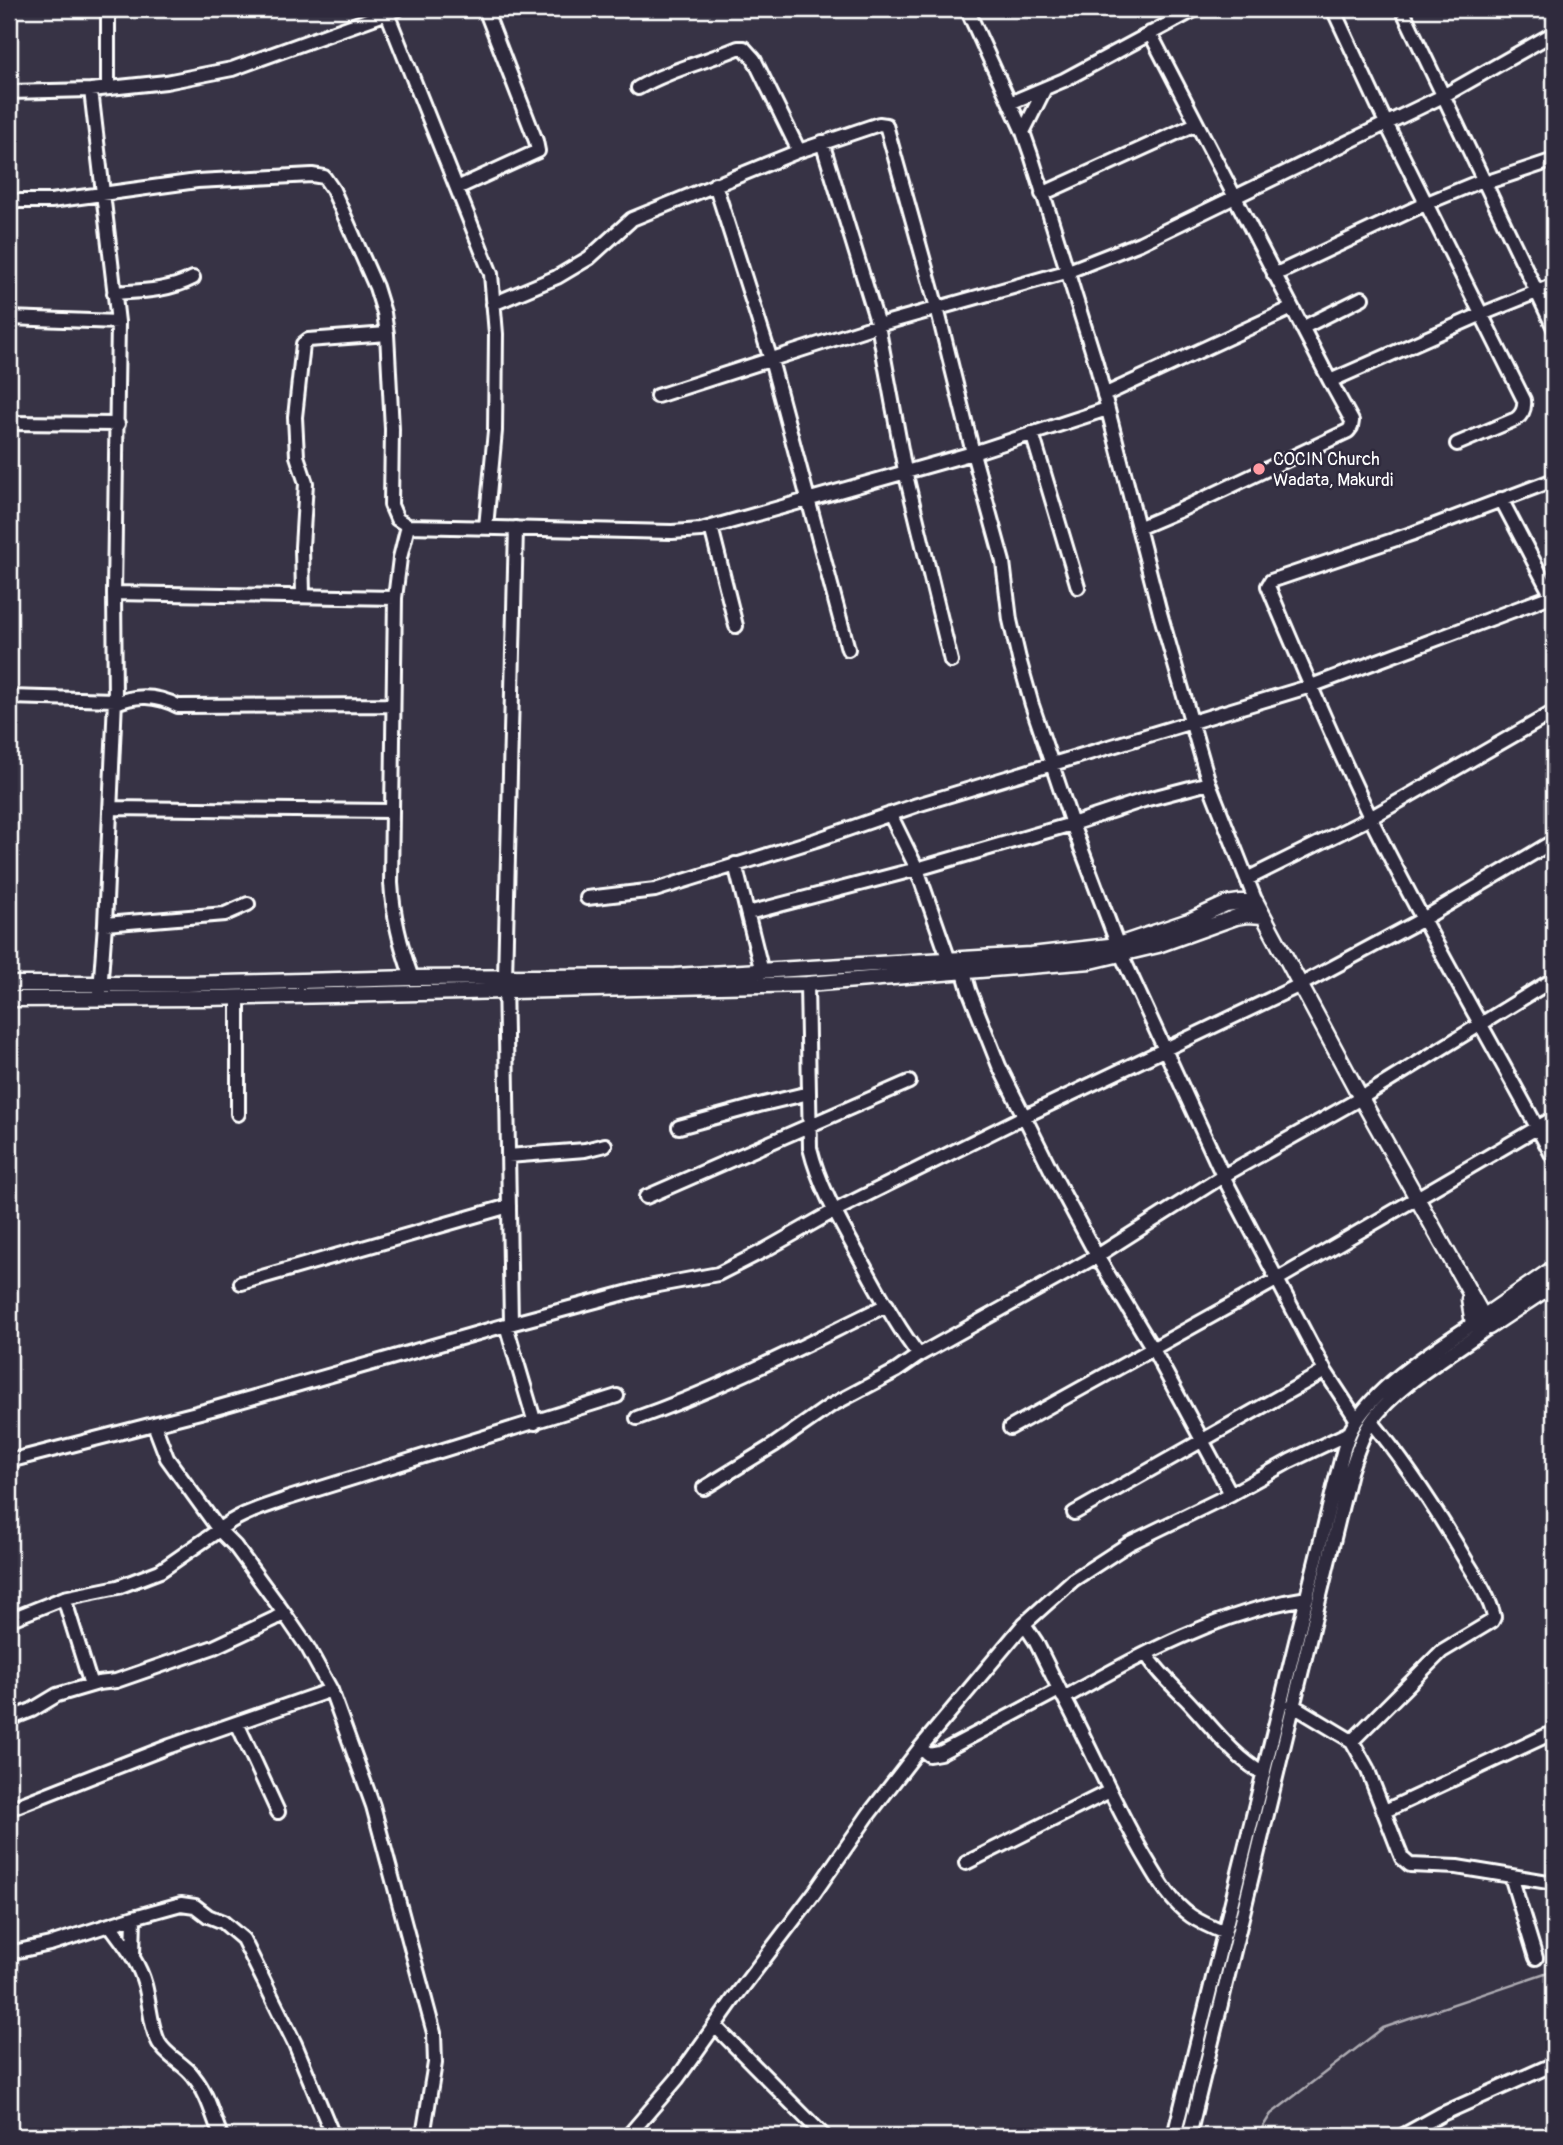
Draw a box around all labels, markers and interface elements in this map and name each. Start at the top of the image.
place label: COCIN Church Wadata, Makurdi [1273,448,1393,492]
marker: COCIN Church Wadata, Makurdi [1251,461,1267,477]

